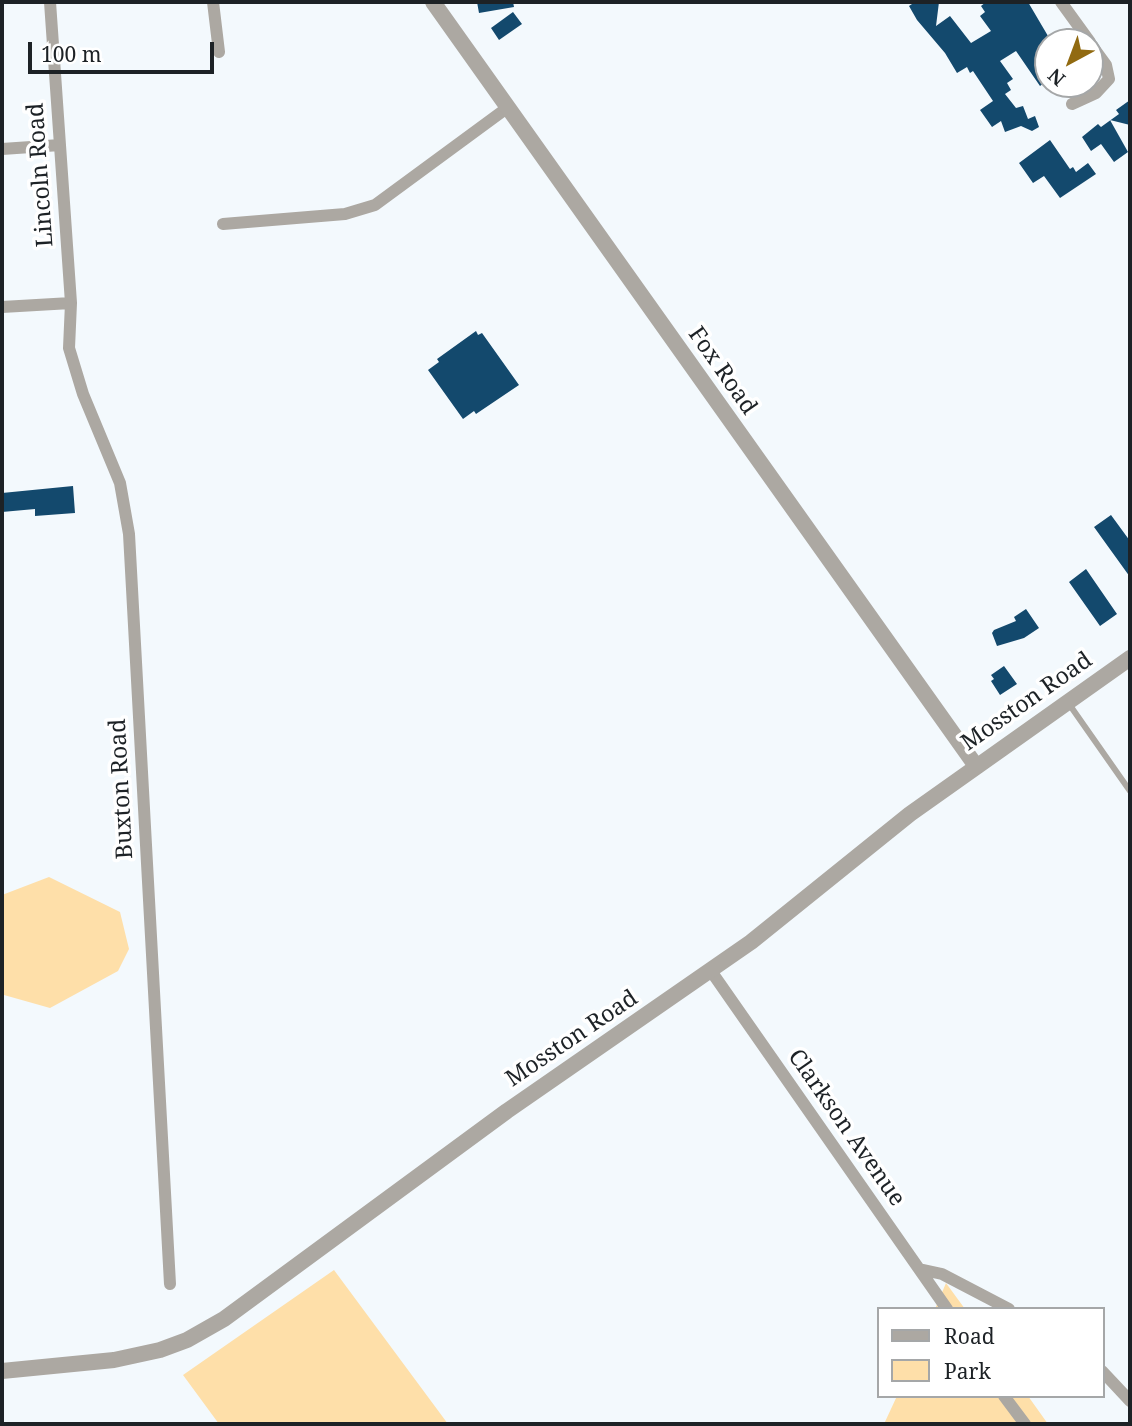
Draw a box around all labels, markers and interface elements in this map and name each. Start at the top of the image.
scale bar [32,28,217,72]
north arrow [1034,28,1104,98]
text: 100 m [41,40,102,68]
text: N [1042,63,1071,92]
street label: Lincoln Road [22,102,60,248]
street label: Fox Road [682,322,762,420]
street label: Mosston Road [956,647,1098,757]
street label: Buxton Road [105,718,139,860]
street label: Mosston Road [501,985,643,1093]
street label: Clarkson Avenue [782,1044,910,1212]
legend [876,1307,1104,1398]
text: Road [944,1322,995,1350]
text: Park [944,1357,991,1385]

